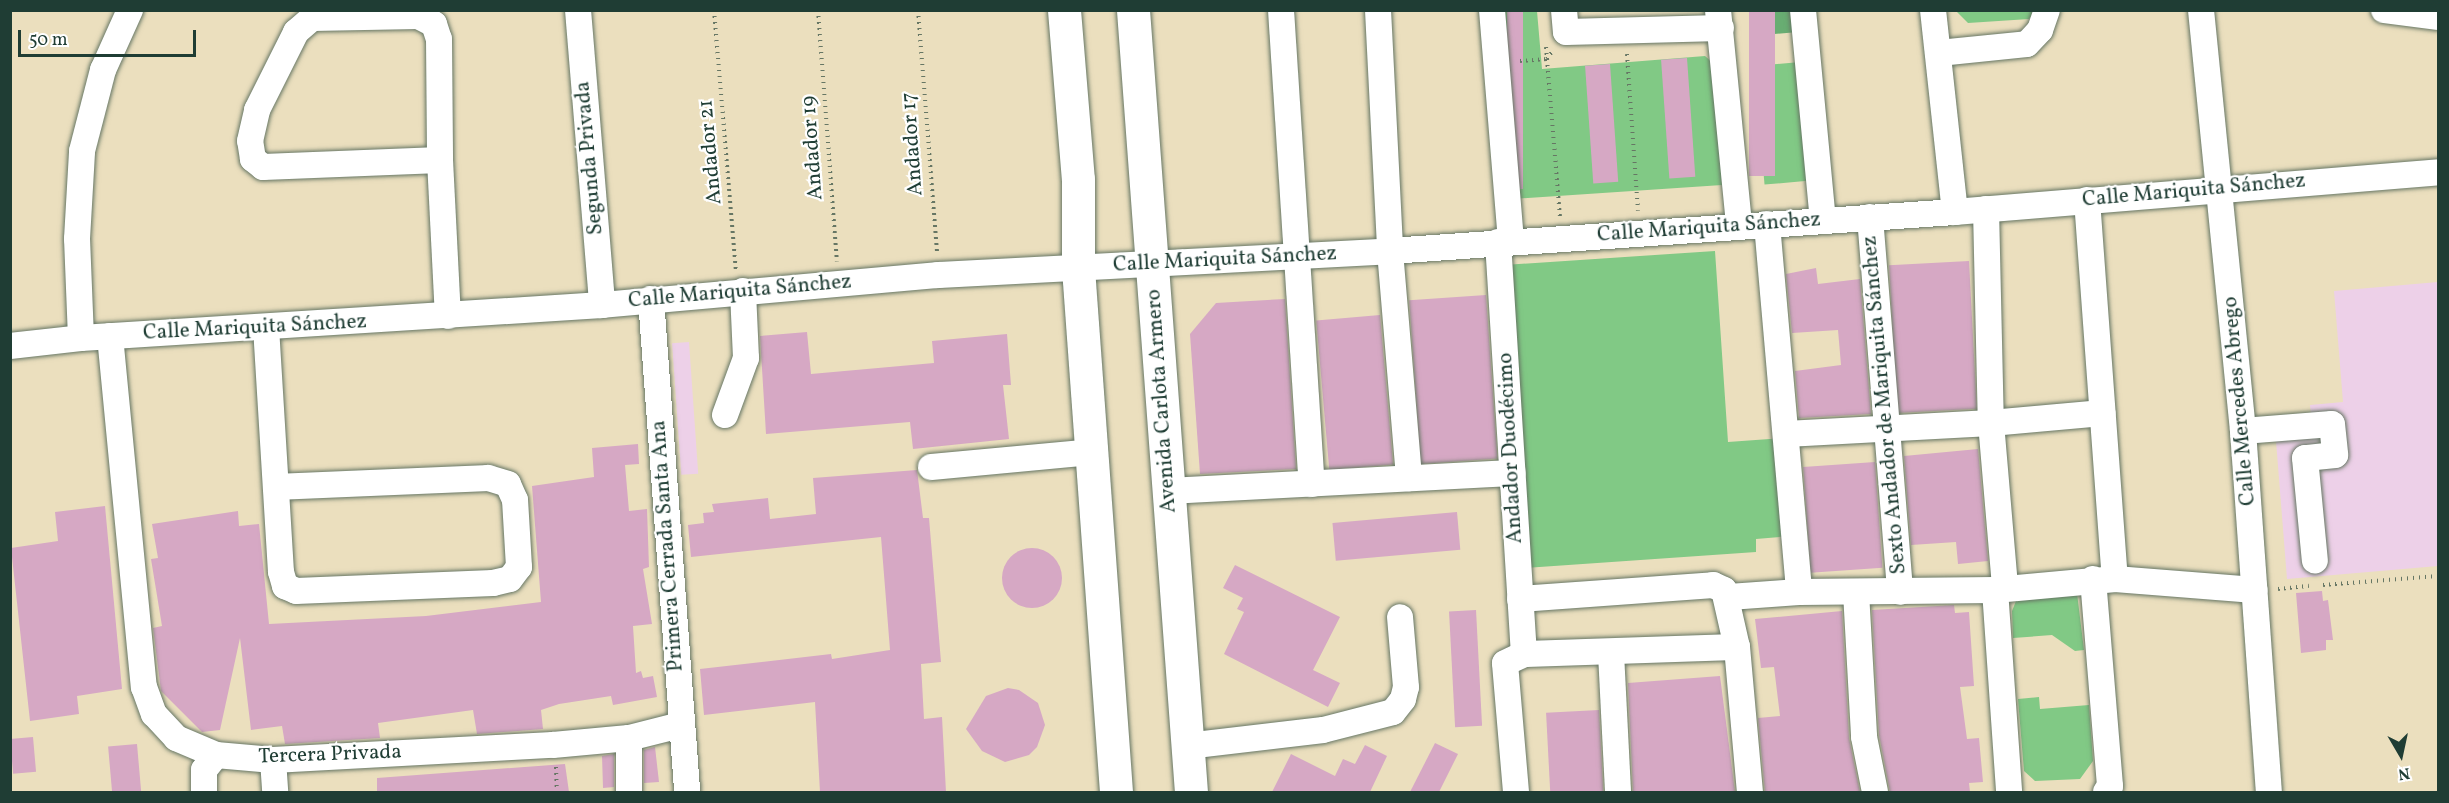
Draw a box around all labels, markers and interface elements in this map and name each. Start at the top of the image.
scale bar [21,18,200,56]
text: 50 m [29,28,68,53]
street label: Segunda Privada [571,80,609,236]
street label: Andador 17 [897,91,929,197]
street label: Andador 19 [797,95,829,201]
street label: Andador 21 [694,99,728,205]
street label: Calle Mariquita Sánchez [2081,169,2307,213]
street label: Calle Mariquita Sánchez [1596,208,1822,248]
street label: Sexto Andador de Mariquita Sánchez [1858,235,1912,575]
street label: Calle Mariquita Sánchez [1112,242,1338,278]
street label: Calle Mariquita Sánchez [627,270,853,314]
street label: Avenida Carlota Armero [1142,288,1182,514]
street label: Calle Mercedes Abrego [2218,295,2262,507]
street label: Calle Mariquita Sánchez [142,310,368,346]
street label: Andador Duodécimo [1493,352,1529,544]
street label: Primera Cerrada Santa Ana [647,419,689,673]
north arrow [2371,725,2431,785]
street label: Tercera Privada [258,740,402,770]
text: N [2396,761,2411,785]

